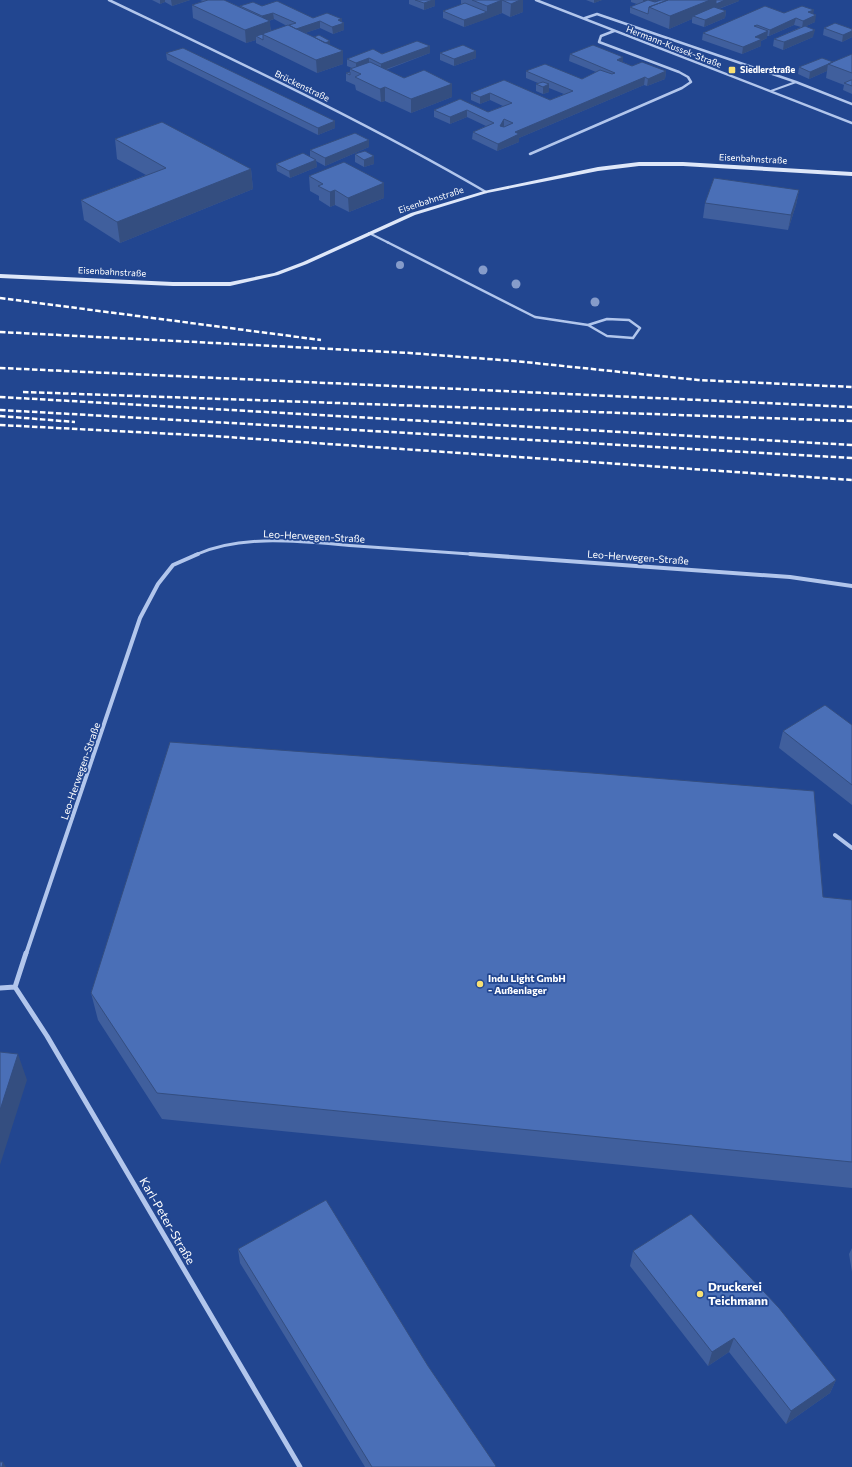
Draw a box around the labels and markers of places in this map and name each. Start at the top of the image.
place label: Siedlerstraße [740,64,796,75]
marker: Siedlerstraße [727,65,737,75]
place label: Indu Light GmbH - Außenlager [488,972,566,996]
marker: Indu Light GmbH - Außenlager [475,979,485,989]
place label: Druckerei Teichmann [708,1279,768,1307]
marker: Druckerei Teichmann [695,1289,705,1299]

